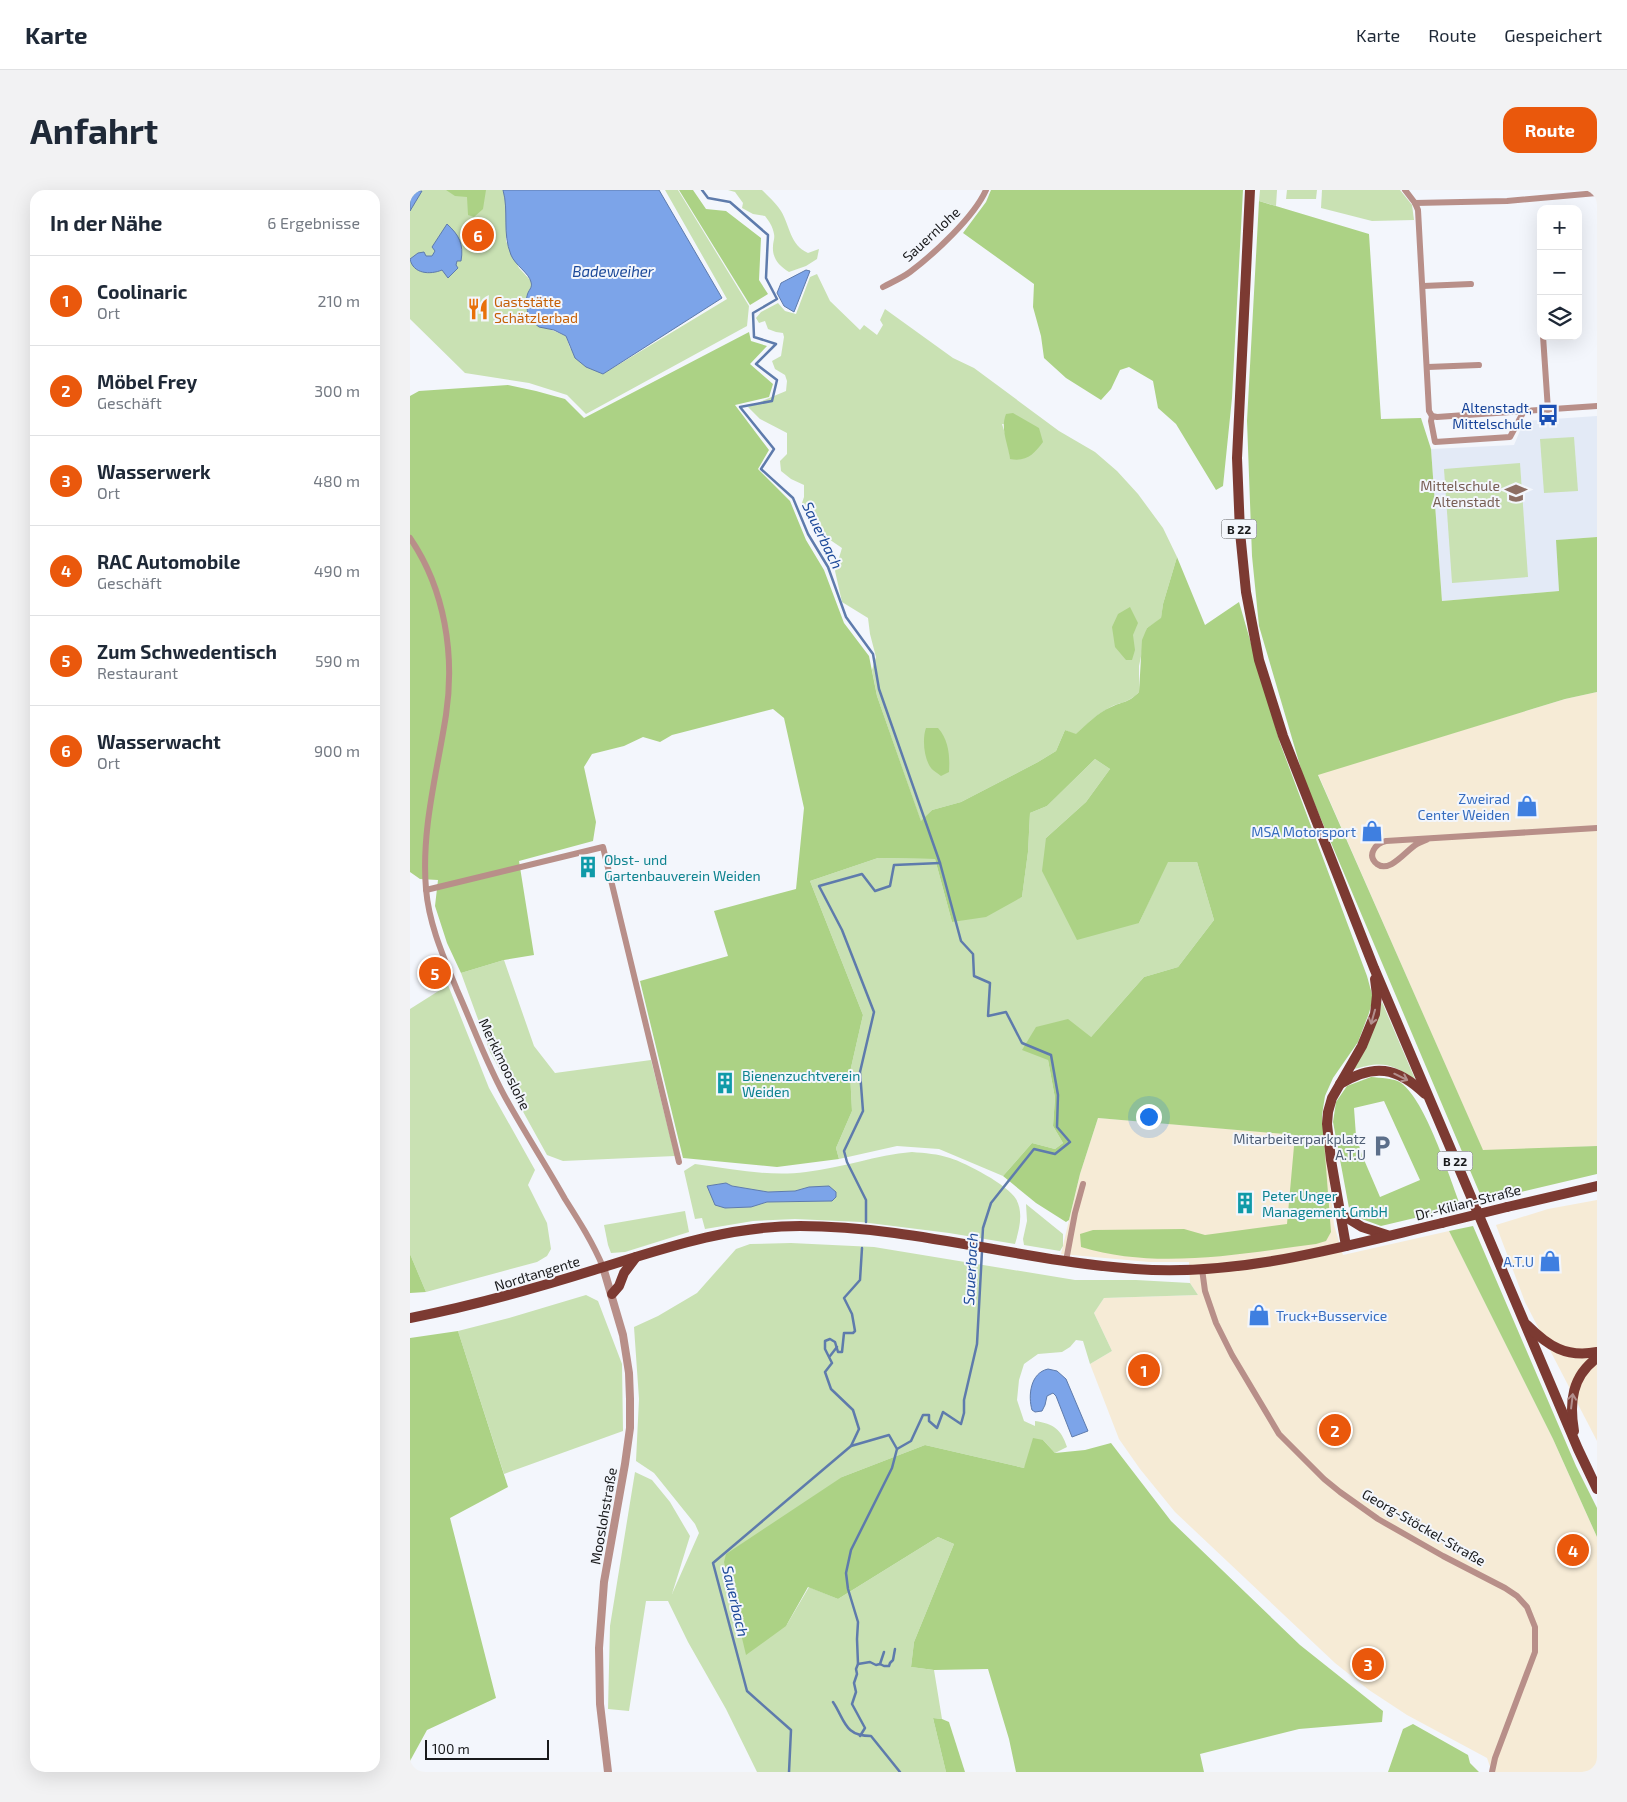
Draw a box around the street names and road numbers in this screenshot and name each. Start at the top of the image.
street label: Sauernlohe [899,203,963,265]
road number: B 22 [1222,519,1256,538]
street label: Merklmooslohe [475,1015,535,1113]
road number: B 22 [1438,1151,1472,1170]
street label: Dr.-Kilian-Straße [1413,1181,1523,1223]
street label: Nordtangente [492,1252,582,1294]
street label: Mooslohstraße [586,1466,620,1566]
street label: Georg-Stöckel-Straße [1359,1485,1489,1569]

